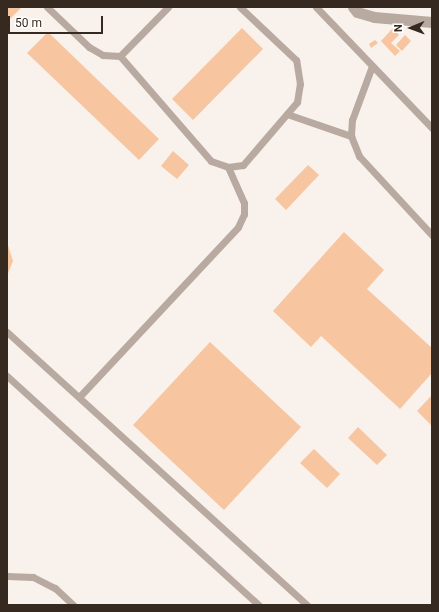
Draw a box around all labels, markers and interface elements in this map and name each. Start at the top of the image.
scale bar [10,8,105,34]
north arrow [391,8,431,48]
text: 50 m [15,16,42,30]
text: N [392,24,405,32]

